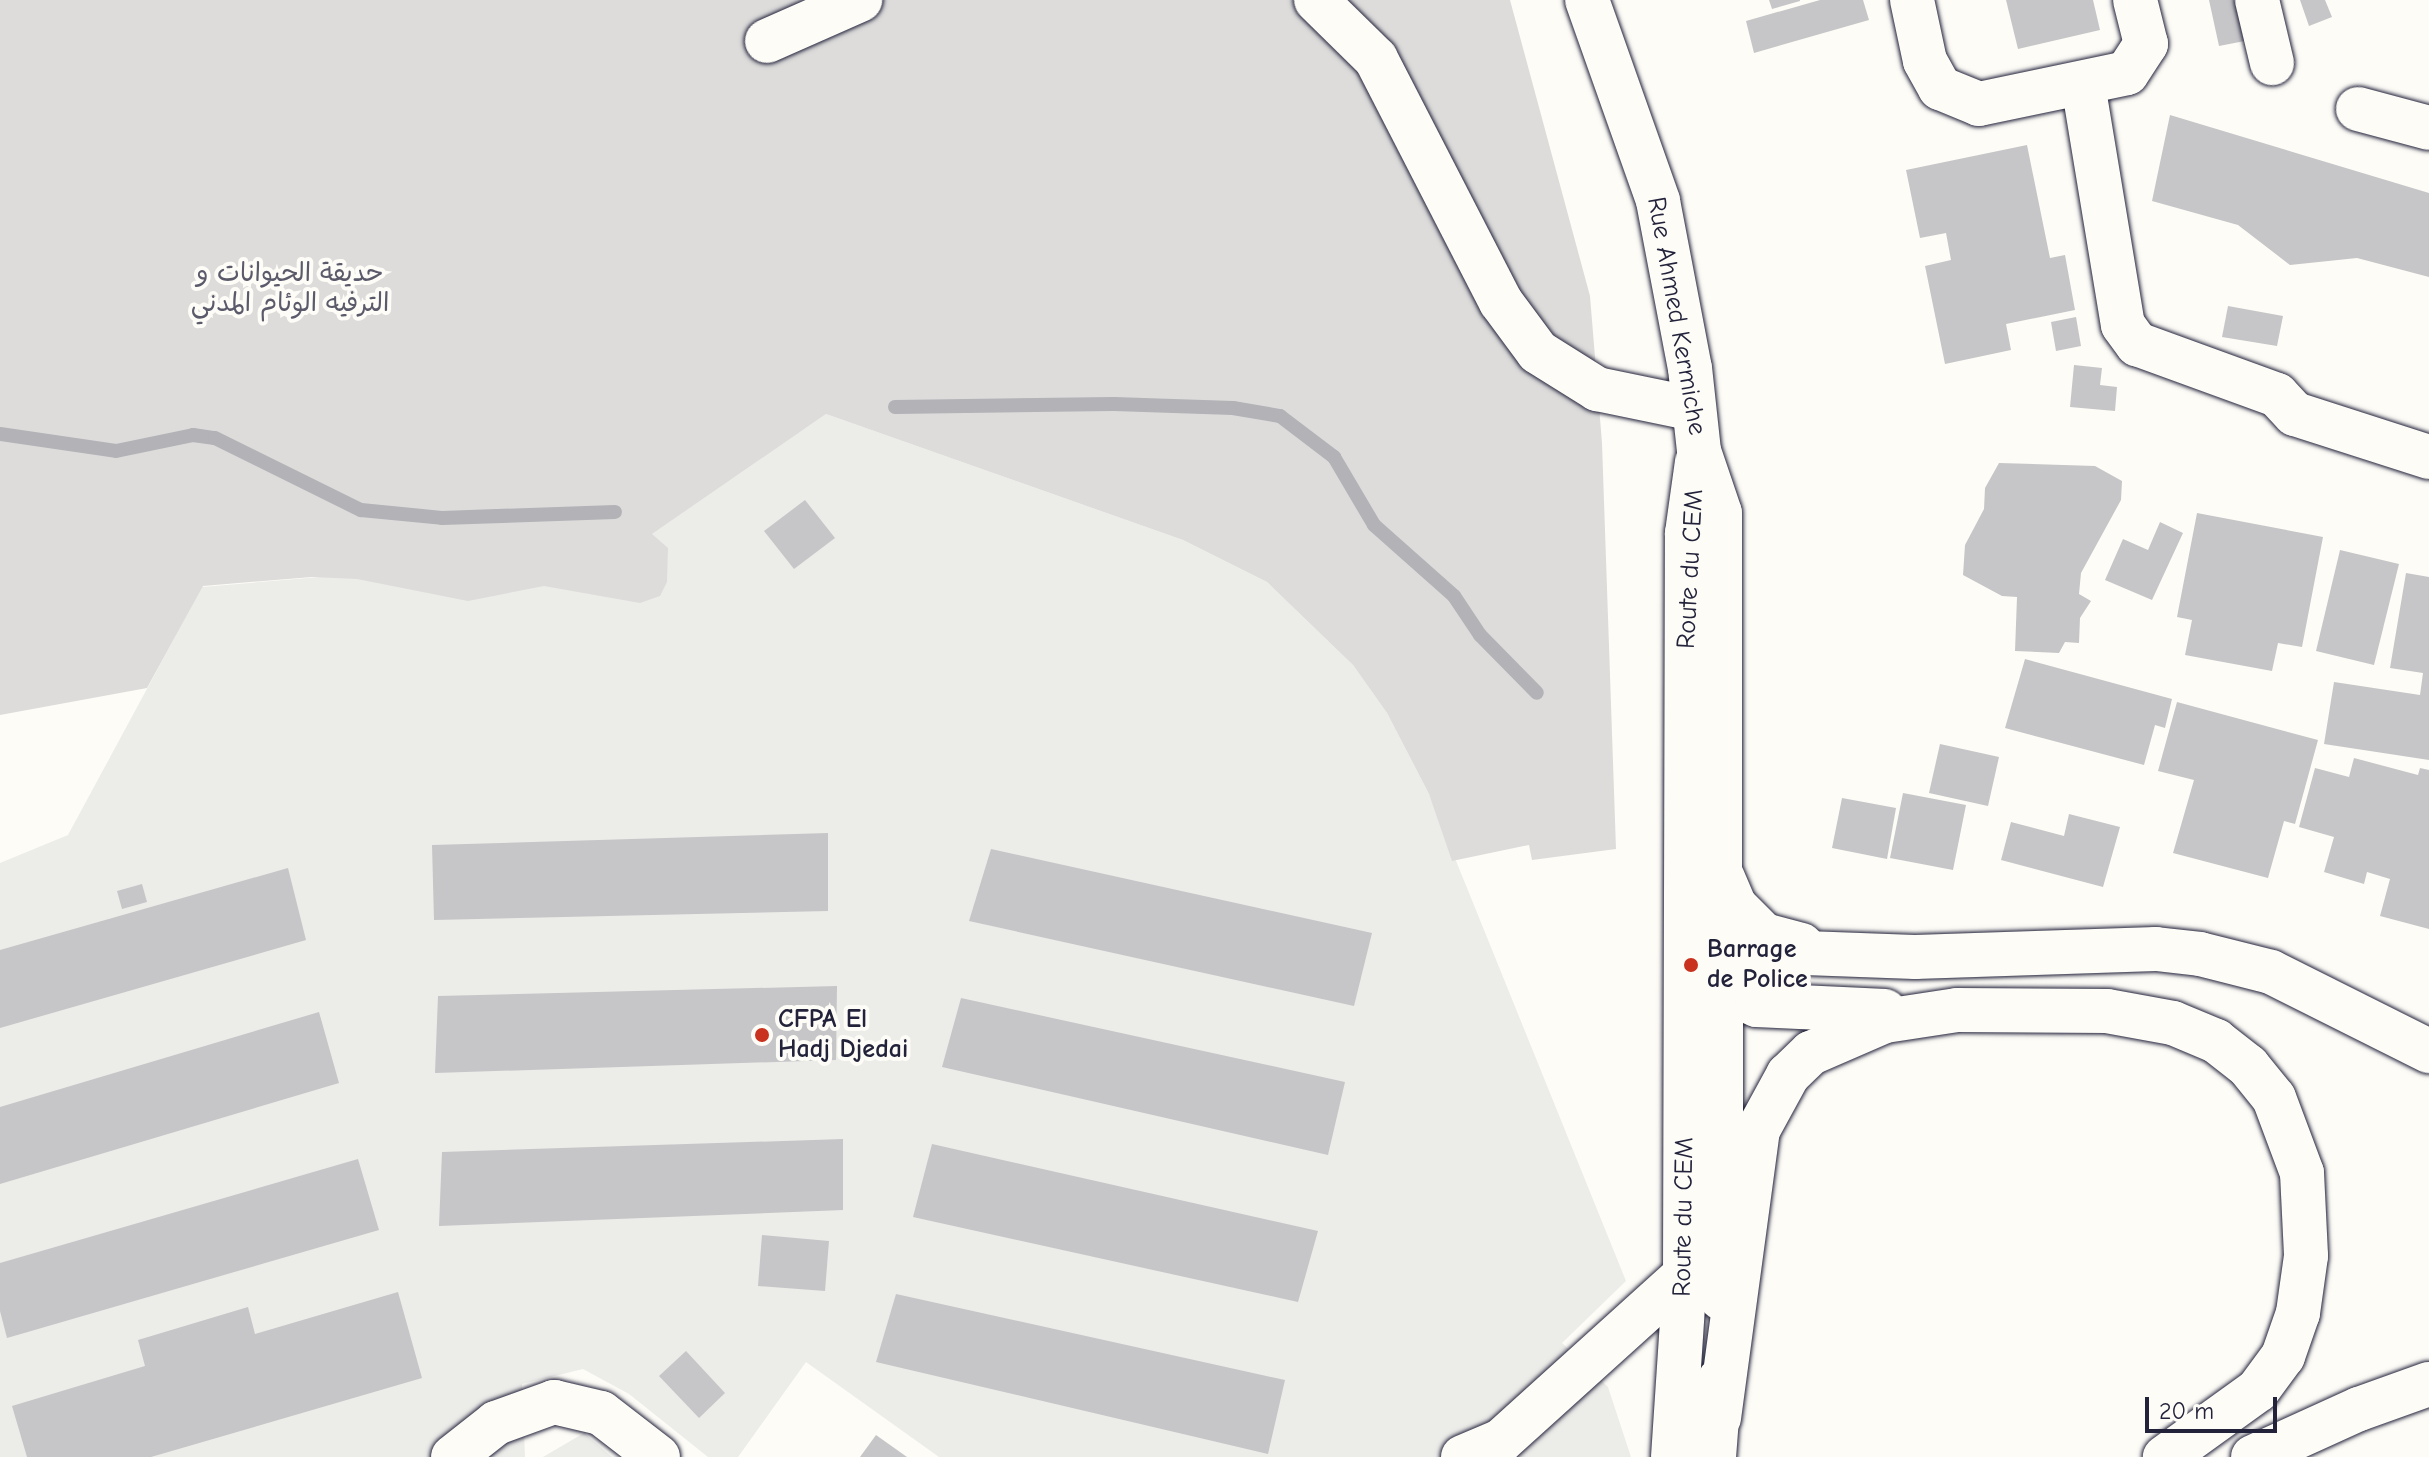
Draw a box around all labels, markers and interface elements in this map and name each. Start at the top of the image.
street label: Rue Ahmed Kermiche [1640,194,1712,438]
park label: حديقة الحيوانات و الترفيه الوئام المدني [191,258,389,320]
street label: Route du CEM [1671,488,1711,650]
place label: Barrage de Police [1707,934,1808,996]
marker: Barrage de Police [1682,956,1700,974]
place label: CFPA El Hadj Djedai [778,1004,908,1066]
marker: CFPA El Hadj Djedai [753,1026,771,1044]
street label: Route du CEM [1667,1137,1701,1297]
scale bar [2149,1381,2281,1431]
text: 20 m [2159,1397,2214,1425]

